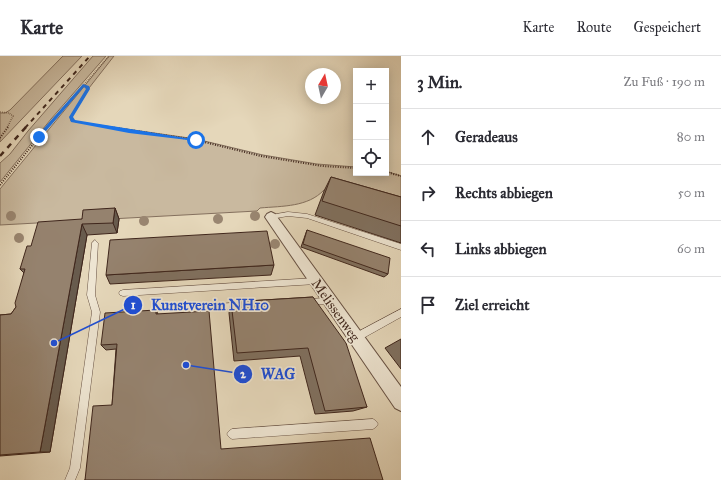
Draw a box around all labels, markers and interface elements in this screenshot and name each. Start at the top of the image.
text: Karte [20,16,63,39]
text: Karte [522,19,554,36]
text: Route [576,19,612,36]
text: Gespeichert [634,19,701,36]
north arrow [305,68,341,104]
map controls [353,68,389,176]
button: + [353,68,389,104]
text: 3 Min. [417,72,462,93]
text: Zu Fuß · 190 m [623,74,705,90]
button: − [353,104,389,140]
icon: ahead [417,126,439,148]
route end [30,128,48,146]
text: Geradeaus [455,128,518,146]
text: 80 m [677,129,705,145]
route start [187,131,205,149]
button: locate [353,140,389,176]
icon: right [417,182,439,204]
text: Rechts abbiegen [455,184,553,202]
text: 50 m [678,185,705,201]
icon: left [417,238,439,260]
text: Links abbiegen [455,240,547,258]
text: 60 m [677,241,705,257]
street label: Melissenweg [308,276,364,345]
callout: Kunstverein NH10 [123,291,277,318]
icon: arrive [417,294,439,316]
text: Kunstverein NH10 [151,296,269,314]
text: Ziel erreicht [455,296,530,314]
text: 1 [131,298,136,312]
callout: WAG [233,360,304,387]
text: WAG [261,365,295,383]
text: 2 [240,367,247,381]

